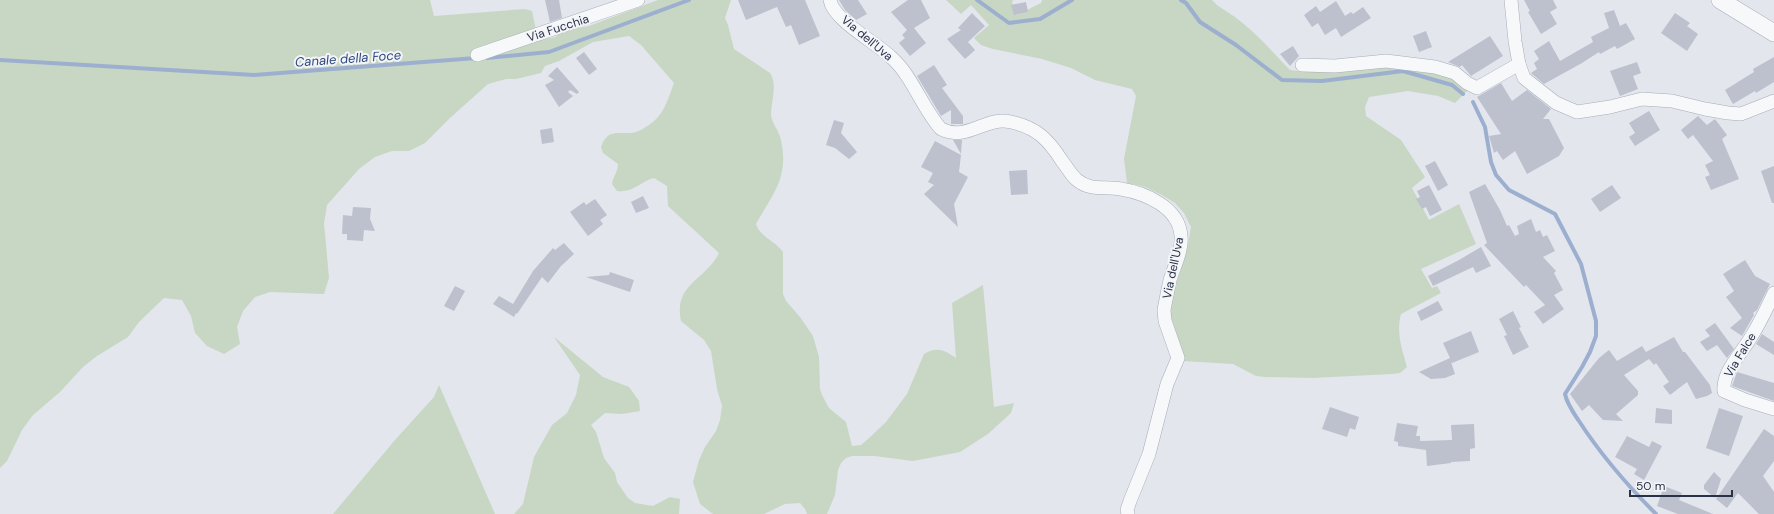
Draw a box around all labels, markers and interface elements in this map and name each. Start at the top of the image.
street label: Via Fucchia [525,11,591,45]
street label: Via dell'Uva [838,12,896,64]
water label: Canale della Foce [294,46,402,71]
street label: Via dell'Uva [1159,236,1187,300]
street label: Via Falce [1720,329,1760,380]
scale bar [1630,472,1732,498]
text: 50 m [1636,478,1665,494]

